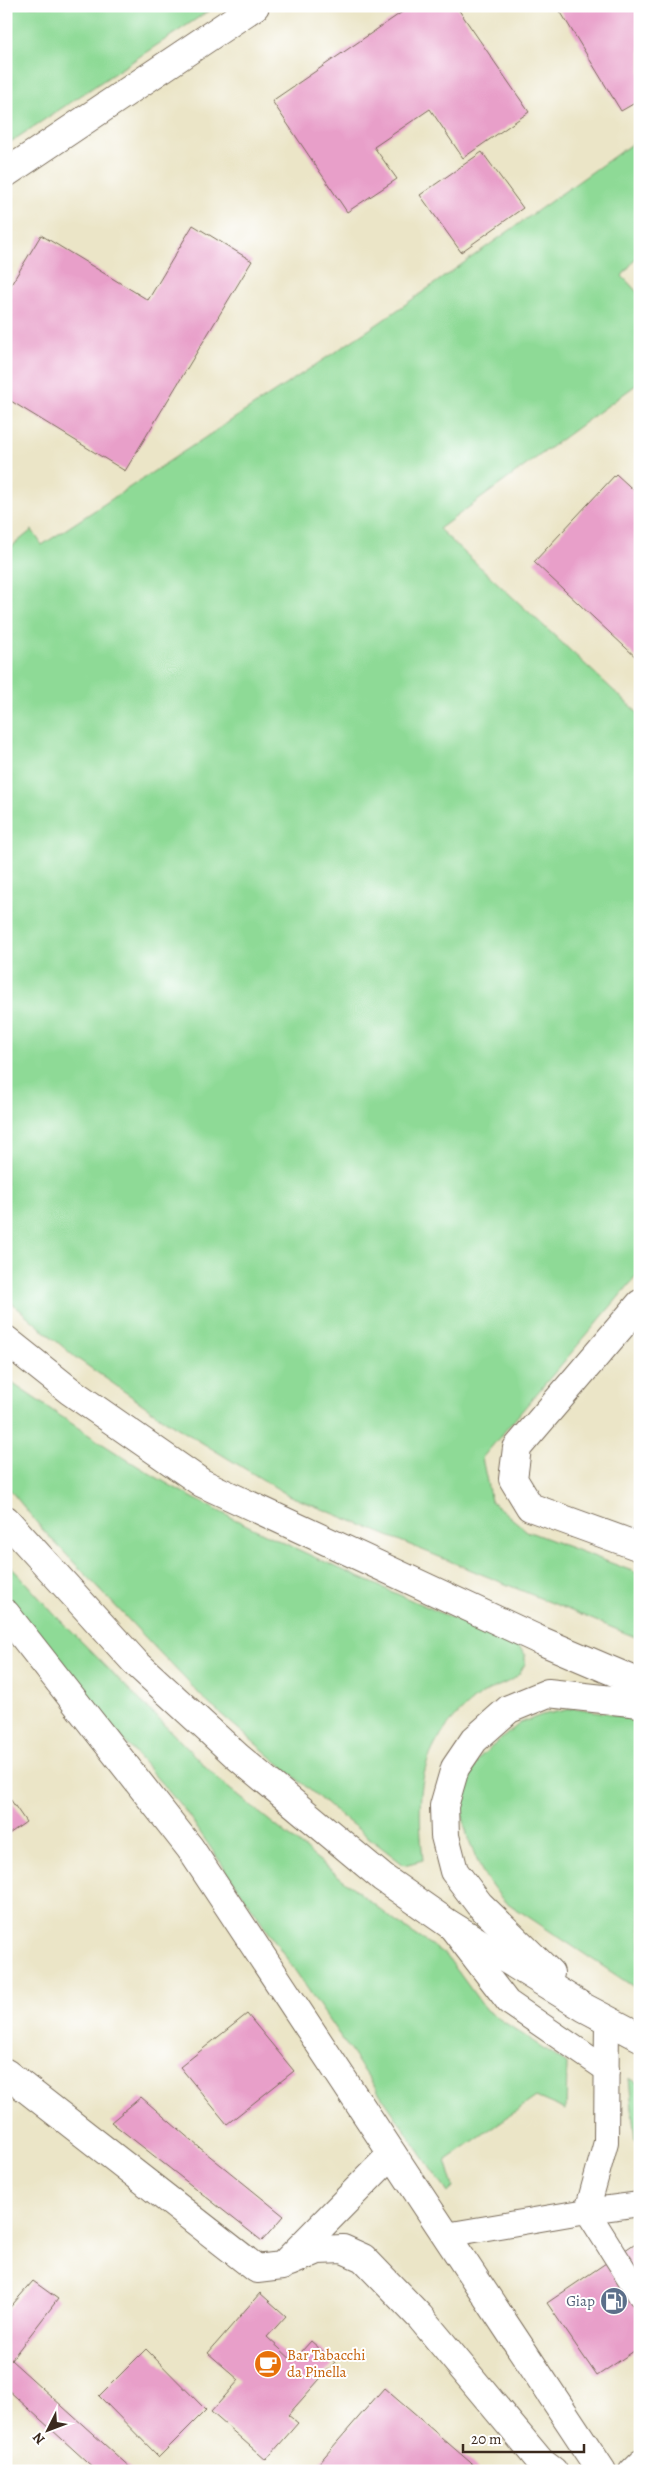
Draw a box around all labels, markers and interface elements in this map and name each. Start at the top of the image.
fuel station icon: Giap [599,2286,629,2316]
place label: Giap [566,2291,595,2311]
place label: Bar Tabacchi da Pinella [287,2345,365,2382]
cafe icon: Bar Tabacchi da Pinella [253,2349,283,2379]
north arrow [22,2404,72,2454]
scale bar [463,2422,585,2454]
text: N [28,2428,49,2449]
text: 20 m [471,2429,502,2449]

